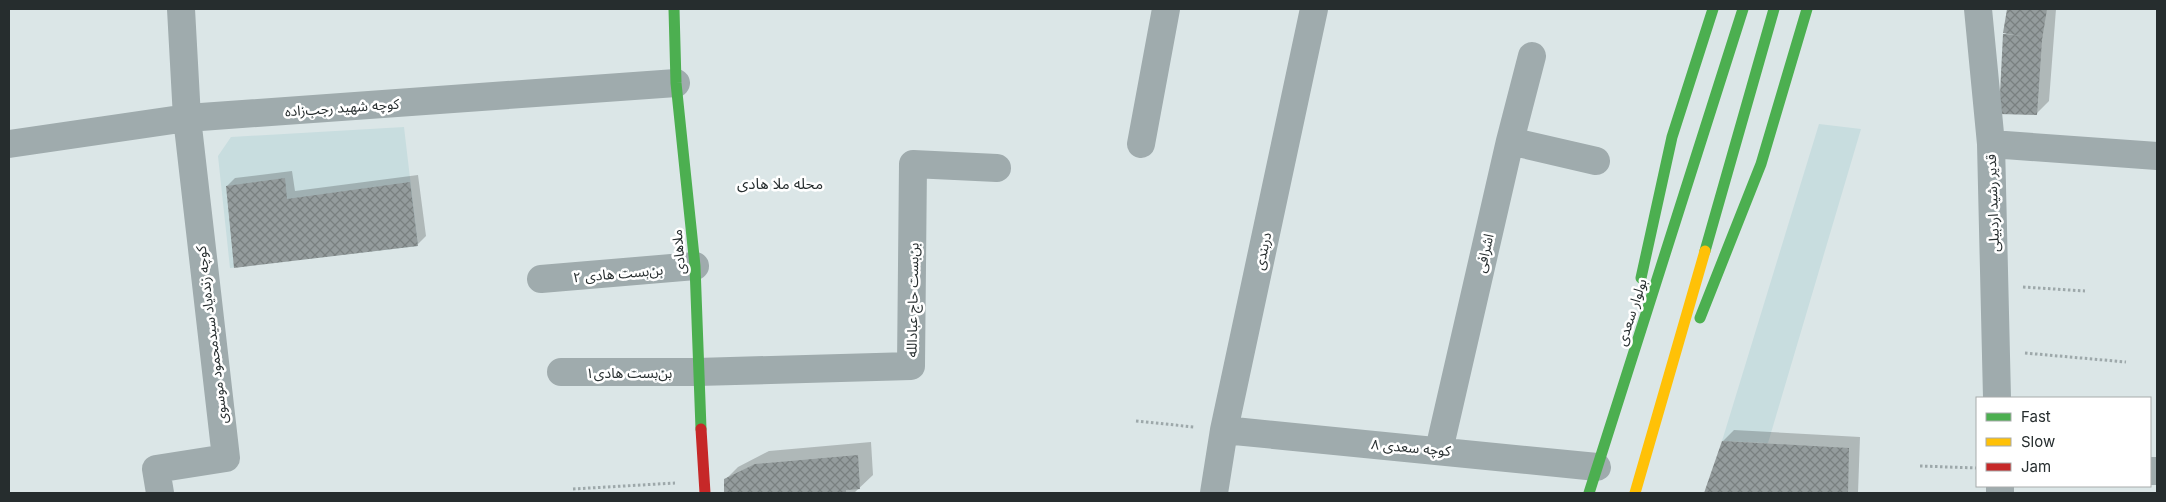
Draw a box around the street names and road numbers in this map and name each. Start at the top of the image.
street label: کوچه شهید رجب‌زاده [284,95,400,122]
street label: قدیر رشید اردبیلی [1982,154,2003,252]
street label: ملاهادی [668,229,689,275]
street label: دربندی [1250,230,1275,272]
street label: اشرافی [1471,232,1498,274]
street label: بن‌بست حاج عبادالله [903,242,925,358]
street label: کوچه زنده‌یاد سیدمحمود موسوی [192,245,232,425]
street label: بن‌بست هادی ۲ [572,261,664,286]
street label: بولوار سعدی [1612,276,1651,348]
street label: بن‌بست هادی۱ [586,364,672,382]
street label: کوچه سعدی ۸ [1370,435,1452,461]

